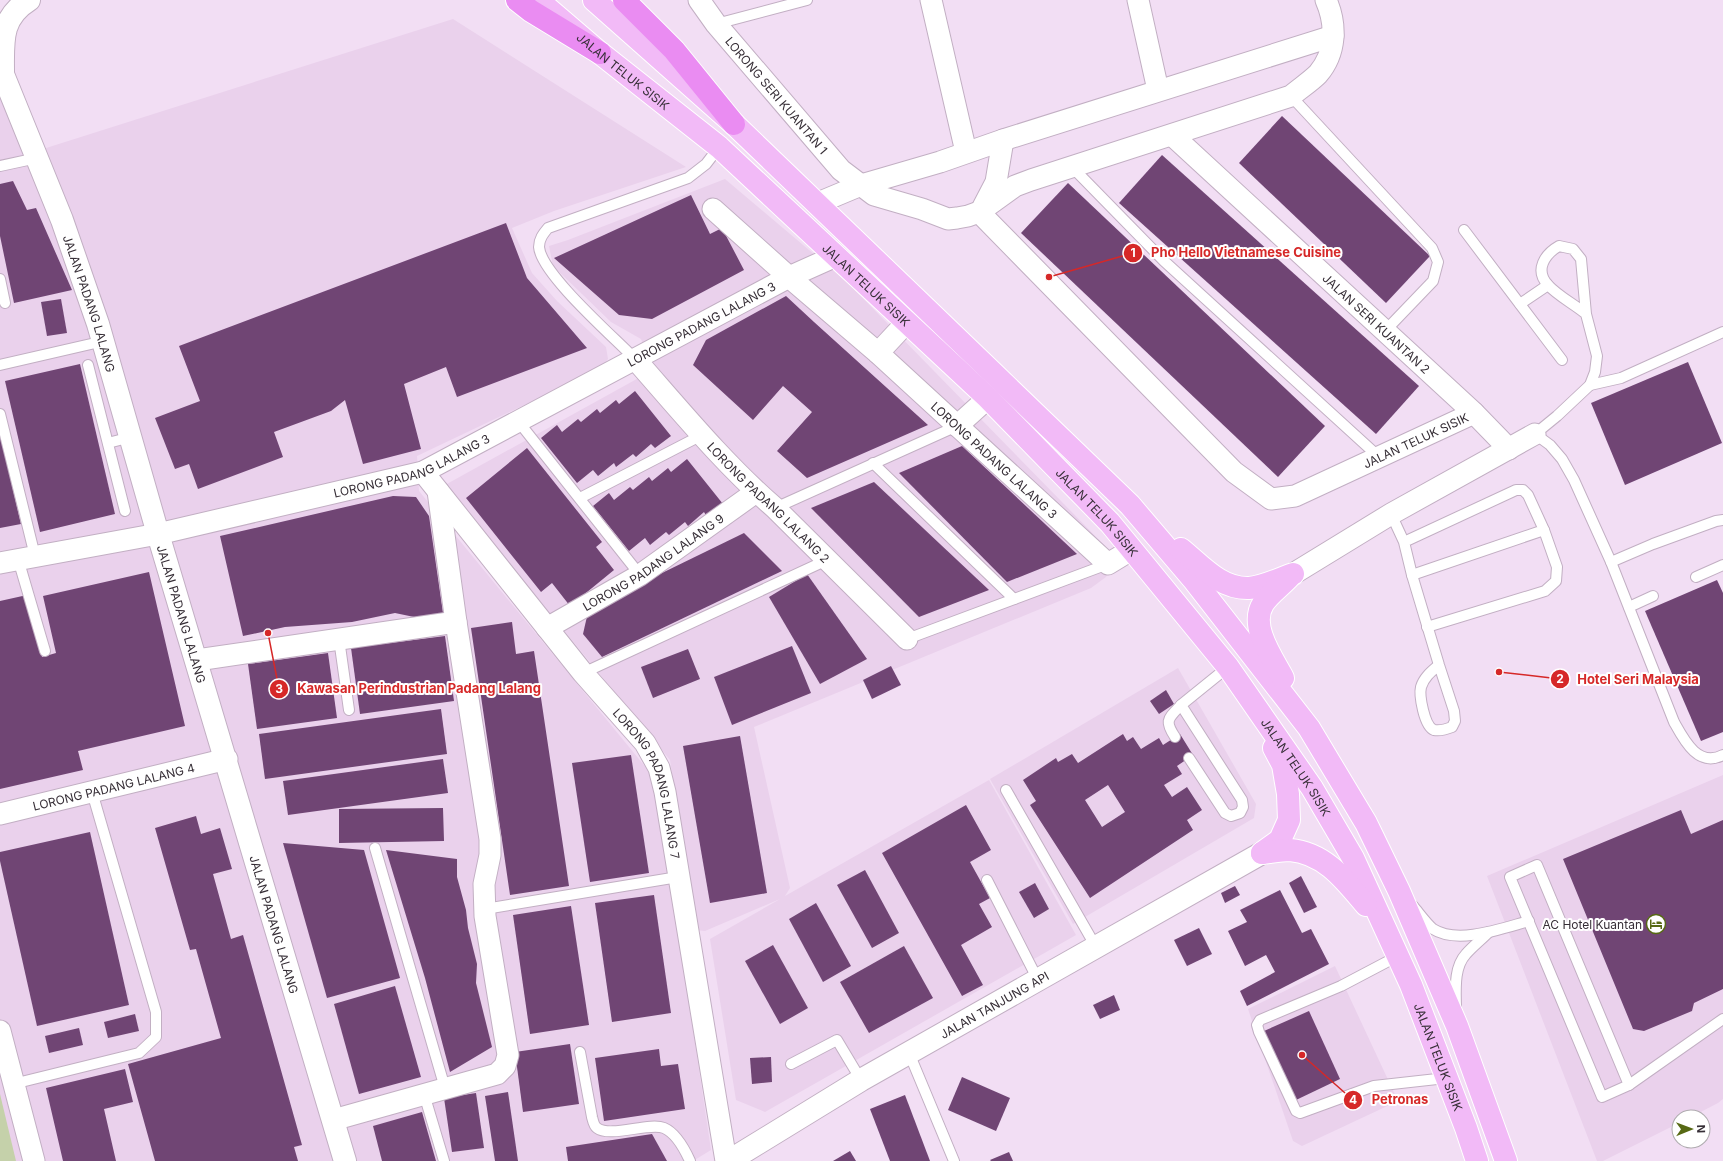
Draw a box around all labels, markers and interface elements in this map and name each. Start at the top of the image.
street label: JALAN TELUK SISIK [574,29,673,113]
street label: LORONG SERI KUANTAN 1 [723,33,831,157]
street label: JALAN PADANG LALANG [60,233,119,374]
street label: JALAN TELUK SISIK [820,240,914,329]
callout: Pho Hello Vietnamese Cuisine [1123,240,1349,265]
text: Pho Hello Vietnamese Cuisine [1151,244,1341,260]
text: 1 [1130,245,1136,260]
street label: JALAN SERI KUANTAN 2 [1320,270,1433,376]
street label: LORONG PADANG LALANG 3 [624,278,778,369]
street label: LORONG PADANG LALANG 3 [928,398,1061,521]
street label: JALAN TELUK SISIK [1360,409,1471,471]
street label: LORONG PADANG LALANG 3 [332,431,492,500]
street label: LORONG PADANG LALANG 2 [704,439,833,566]
street label: JALAN TELUK SISIK [1053,465,1141,559]
street label: LORONG PADANG LALANG 9 [580,510,726,614]
street label: JALAN PADANG LALANG [154,543,210,685]
callout: Hotel Seri Malaysia [1550,667,1707,692]
text: 2 [1556,671,1564,686]
text: Hotel Seri Malaysia [1577,671,1699,687]
callout: Kawasan Perindustrian Padang Lalang [269,676,549,701]
text: Kawasan Perindustrian Padang Lalang [297,680,541,696]
text: 3 [275,681,283,696]
street label: LORONG PADANG LALANG 7 [610,705,683,860]
street label: JALAN TELUK SISIK [1258,715,1334,819]
street label: LORONG PADANG LALANG 4 [31,760,196,813]
street label: JALAN PADANG LALANG [247,854,302,995]
hotel icon: AC Hotel Kuantan [1645,913,1667,935]
place label: AC Hotel Kuantan [1542,917,1642,932]
street label: JALAN TANJUNG API [937,968,1051,1041]
street label: JALAN TELUK SISIK [1411,1001,1466,1113]
callout: Petronas [1343,1087,1436,1112]
text: Petronas [1372,1091,1428,1107]
text: 4 [1349,1092,1357,1107]
north arrow [1671,1109,1711,1149]
text: N [1694,1125,1708,1133]

